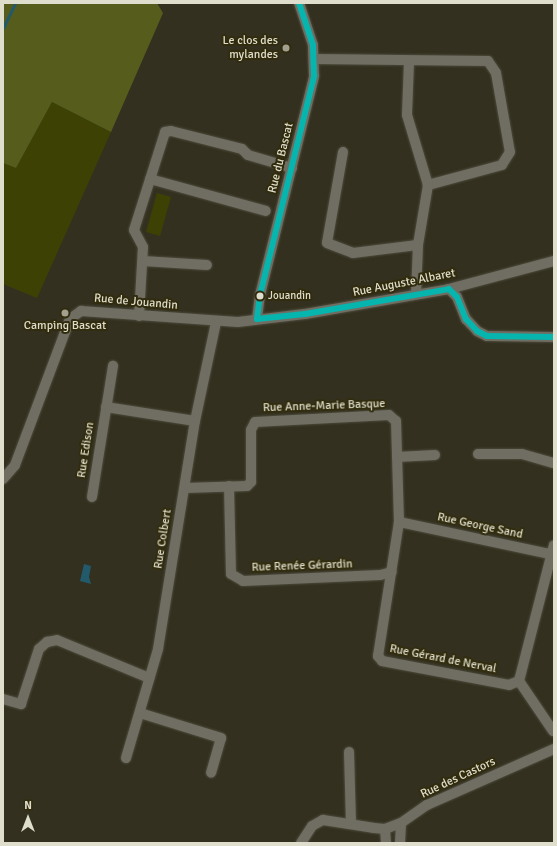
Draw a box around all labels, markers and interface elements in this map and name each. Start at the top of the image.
place label: Le clos des mylandes [223,34,278,62]
marker: Le clos des mylandes [281,43,291,53]
street label: Rue du Bascat [265,121,297,195]
street label: Rue Auguste Albaret [351,266,457,300]
place label: Jouandin [268,289,311,303]
street label: Rue de Jouandin [94,291,178,313]
marker: Jouandin [255,291,265,301]
marker: Camping Bascat [60,308,70,318]
place label: Camping Bascat [24,319,106,333]
street label: Rue Anne-Marie Basque [263,397,385,415]
street label: Rue Edison [74,421,98,479]
street label: Rue Colbert [151,508,175,570]
street label: Rue George Sand [436,510,524,542]
street label: Rue Renée Gérardin [251,557,353,575]
street label: Rue Gérard de Nerval [388,642,498,676]
street label: Rue des Castors [418,754,498,802]
north arrow [8,798,48,838]
text: N [24,799,32,812]

